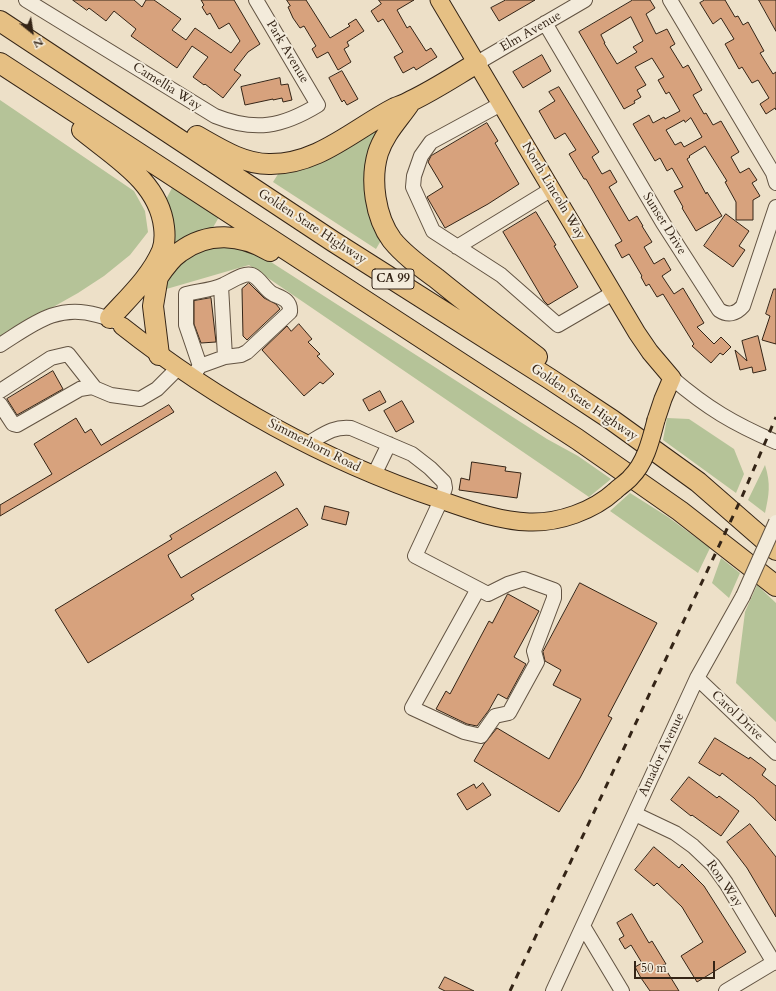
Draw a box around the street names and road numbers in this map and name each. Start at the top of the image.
street label: Elm Avenue [498,8,564,56]
street label: Park Avenue [262,18,312,86]
street label: Camellia Way [130,60,204,114]
street label: North Lincoln Way [518,140,588,242]
street label: Golden State Highway [255,186,369,268]
street label: Sunset Drive [639,190,689,258]
road number: CA 99 [372,269,414,289]
street label: Golden State Highway [527,361,641,445]
street label: Simmerhorn Road [265,416,363,476]
street label: Carol Drive [708,688,766,744]
street label: Amador Avenue [636,711,688,799]
street label: Ron Way [702,858,746,910]

